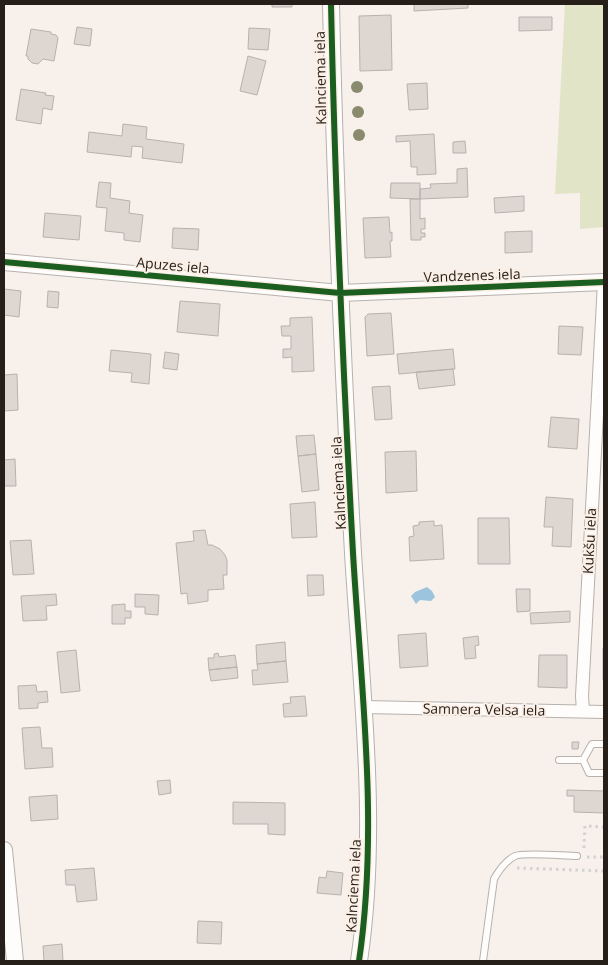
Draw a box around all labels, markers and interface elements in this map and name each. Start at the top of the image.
street label: Kalnciema iela [310,31,330,125]
street label: Apuzes iela [136,252,210,278]
street label: Vandzenes iela [423,264,521,286]
street label: Kalnciema iela [326,436,350,530]
street label: Kukšu iela [578,507,600,575]
street label: Samnera Velsa iela [423,698,545,720]
street label: Kalnciema iela [341,839,365,933]

